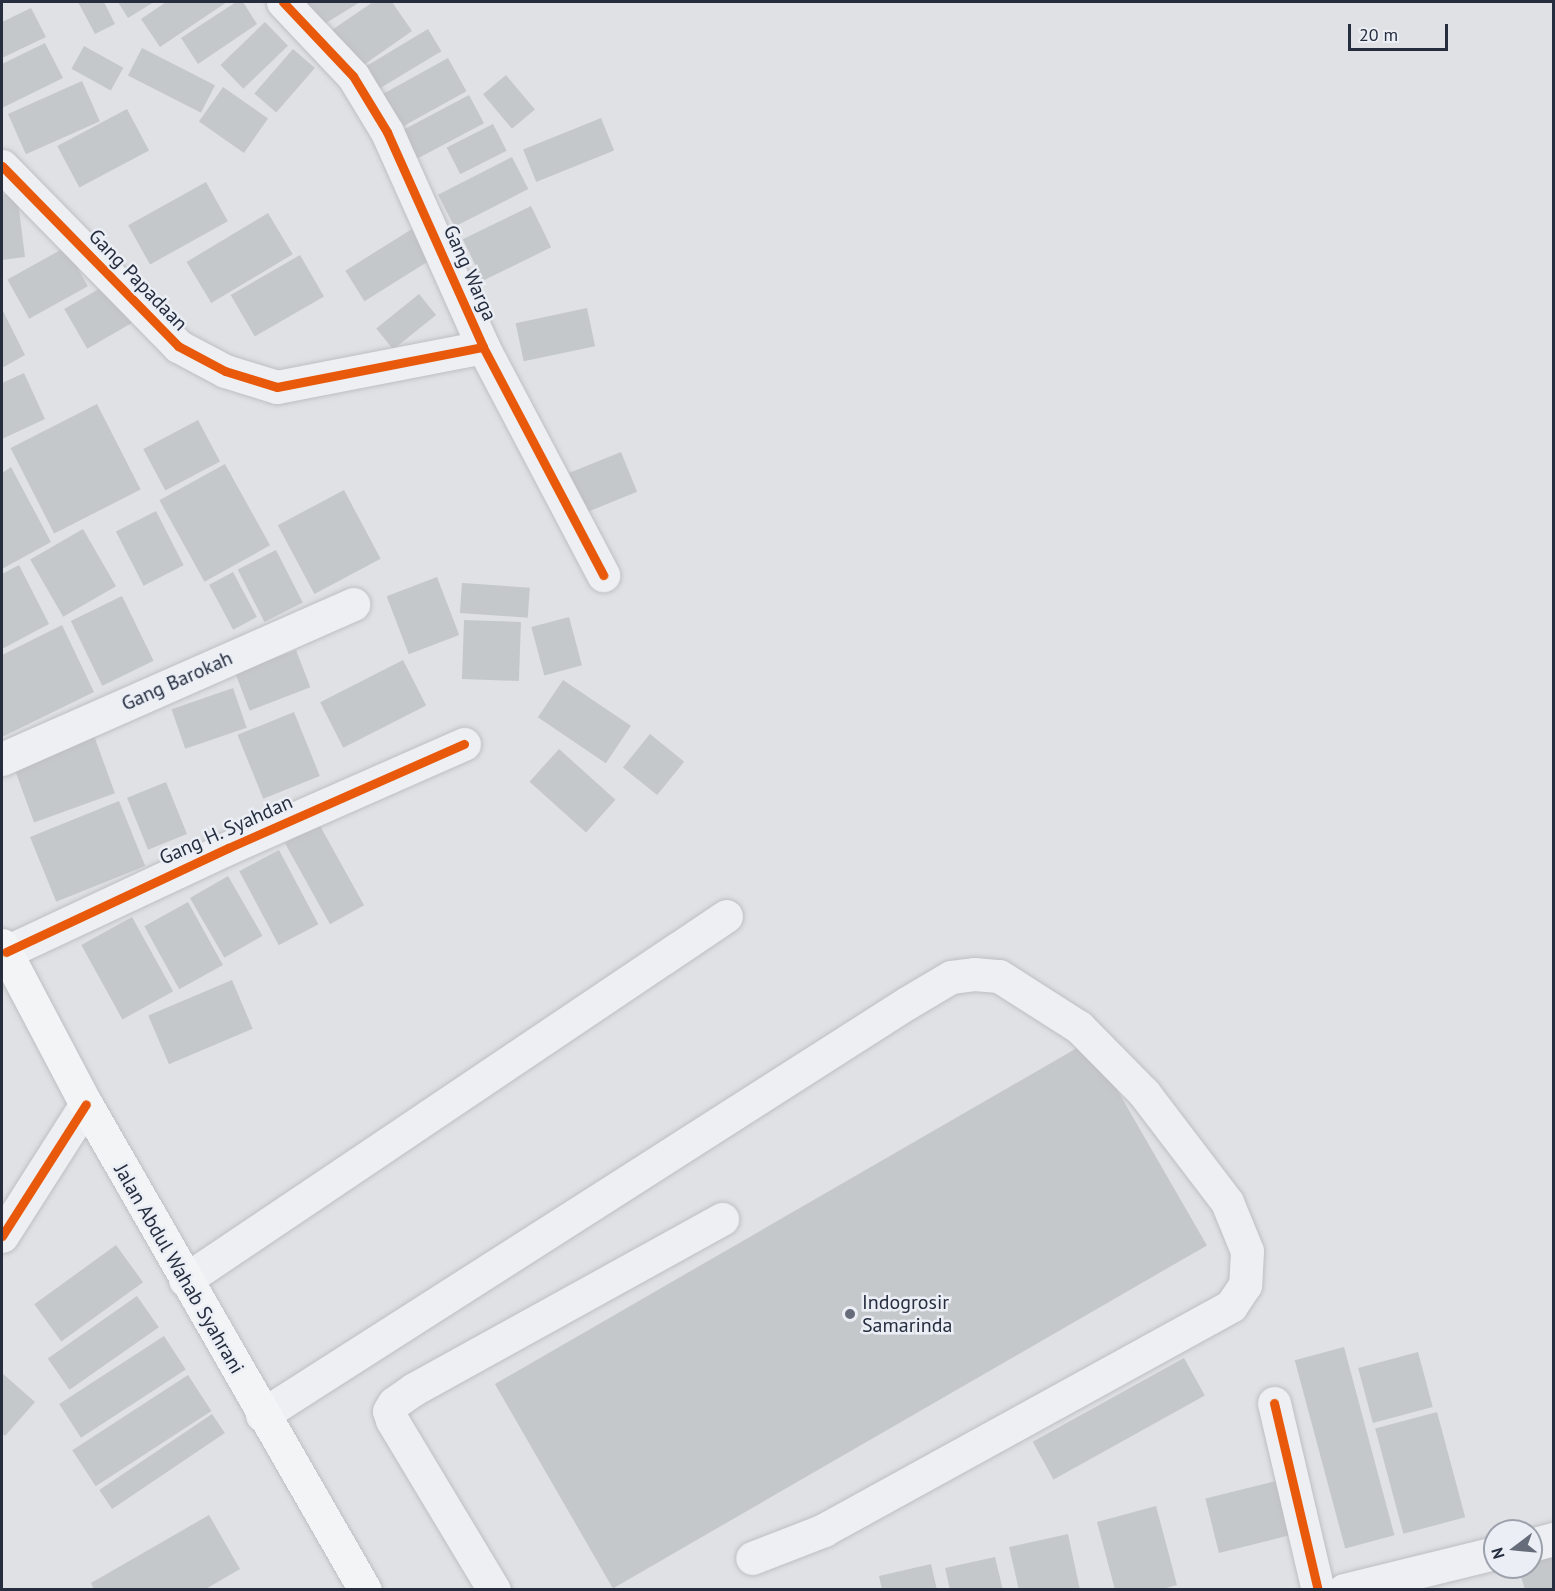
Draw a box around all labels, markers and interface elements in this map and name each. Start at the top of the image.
scale bar [1351,12,1452,50]
text: 20 m [1359,23,1398,46]
street label: Gang Warga [438,221,502,325]
street label: Gang Papadaan [84,224,192,336]
street label: Gang Barokah [118,646,236,716]
street label: Gang H. Syahdan [155,790,297,870]
street label: Jalan Abdul Wahab Syahrani [109,1159,249,1379]
place label: Indogrosir Samarinda [862,1290,952,1337]
marker: Indogrosir Samarinda [843,1307,857,1321]
north arrow [1483,1519,1543,1579]
text: N [1487,1546,1509,1561]

